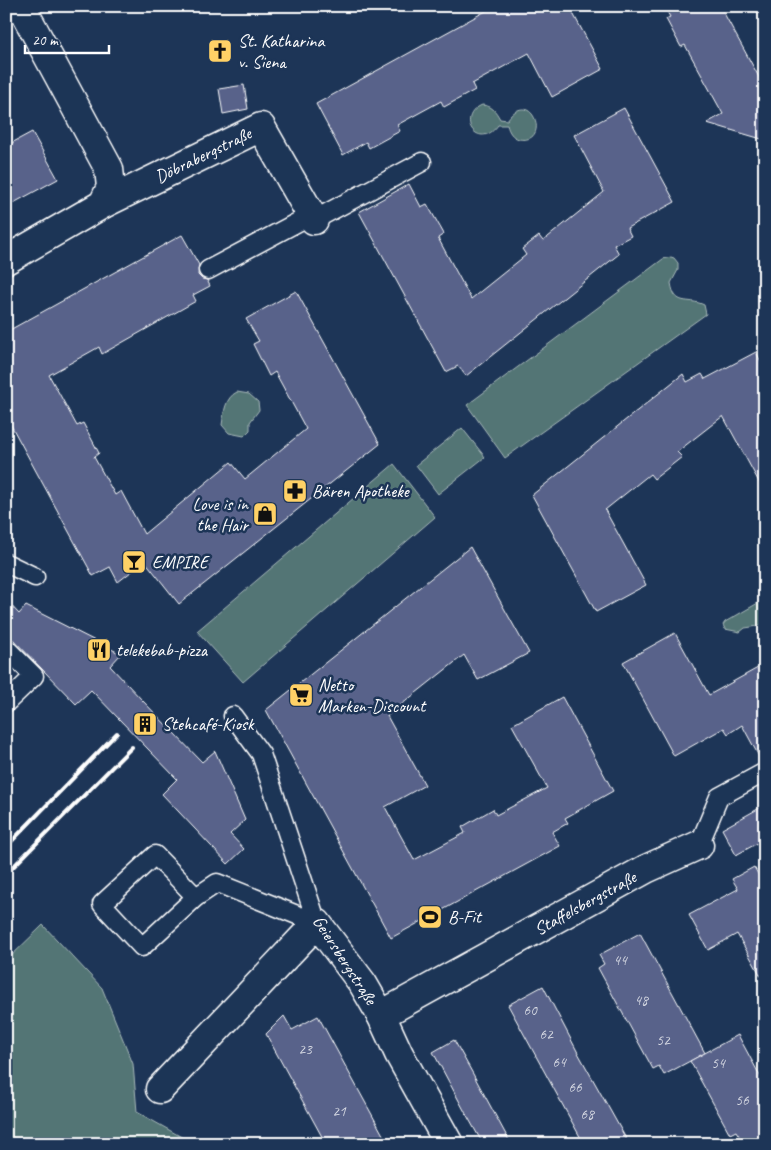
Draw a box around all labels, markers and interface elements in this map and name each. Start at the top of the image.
scale bar [25,22,109,54]
place label: St. Katharina v. Siena [238,30,325,73]
text: 20 m [32,31,59,50]
church icon: St. Katharina v. Siena [207,38,233,64]
street label: Döbrabergstraße [151,122,256,188]
pharmacy icon: Bären Apotheke [282,478,308,504]
place label: Bären Apotheke [312,480,410,502]
place label: Love is in the Hair [192,493,250,536]
shop icon: Love is in the Hair [252,501,278,527]
bar icon: EMPIRE [121,549,147,575]
place label: EMPIRE [152,551,210,573]
restaurant icon: telekebab-pizza [86,637,112,663]
place label: telekebab-pizza [116,639,209,661]
place label: Netto Marken-Discount [318,674,427,717]
supermarket icon: Netto Marken-Discount [288,682,314,708]
building icon: Stehcafé-Kiosk [132,711,158,737]
place label: Stehcafé-Kiosk [162,713,255,735]
street label: Staffelsbergstraße [530,865,641,940]
sports icon: B-Fit [417,904,443,930]
place label: B-Fit [448,906,483,928]
street label: Geiersbergstraße [308,911,383,1010]
house number: 44 [613,951,628,970]
house number: 48 [634,991,649,1010]
house number: 60 [523,1001,538,1020]
house number: 62 [539,1025,554,1044]
house number: 52 [656,1031,671,1050]
house number: 23 [298,1040,313,1059]
house number: 64 [552,1053,567,1072]
house number: 54 [711,1054,726,1073]
house number: 66 [568,1078,583,1097]
house number: 56 [735,1091,750,1110]
house number: 21 [332,1102,347,1121]
house number: 68 [580,1105,595,1124]

